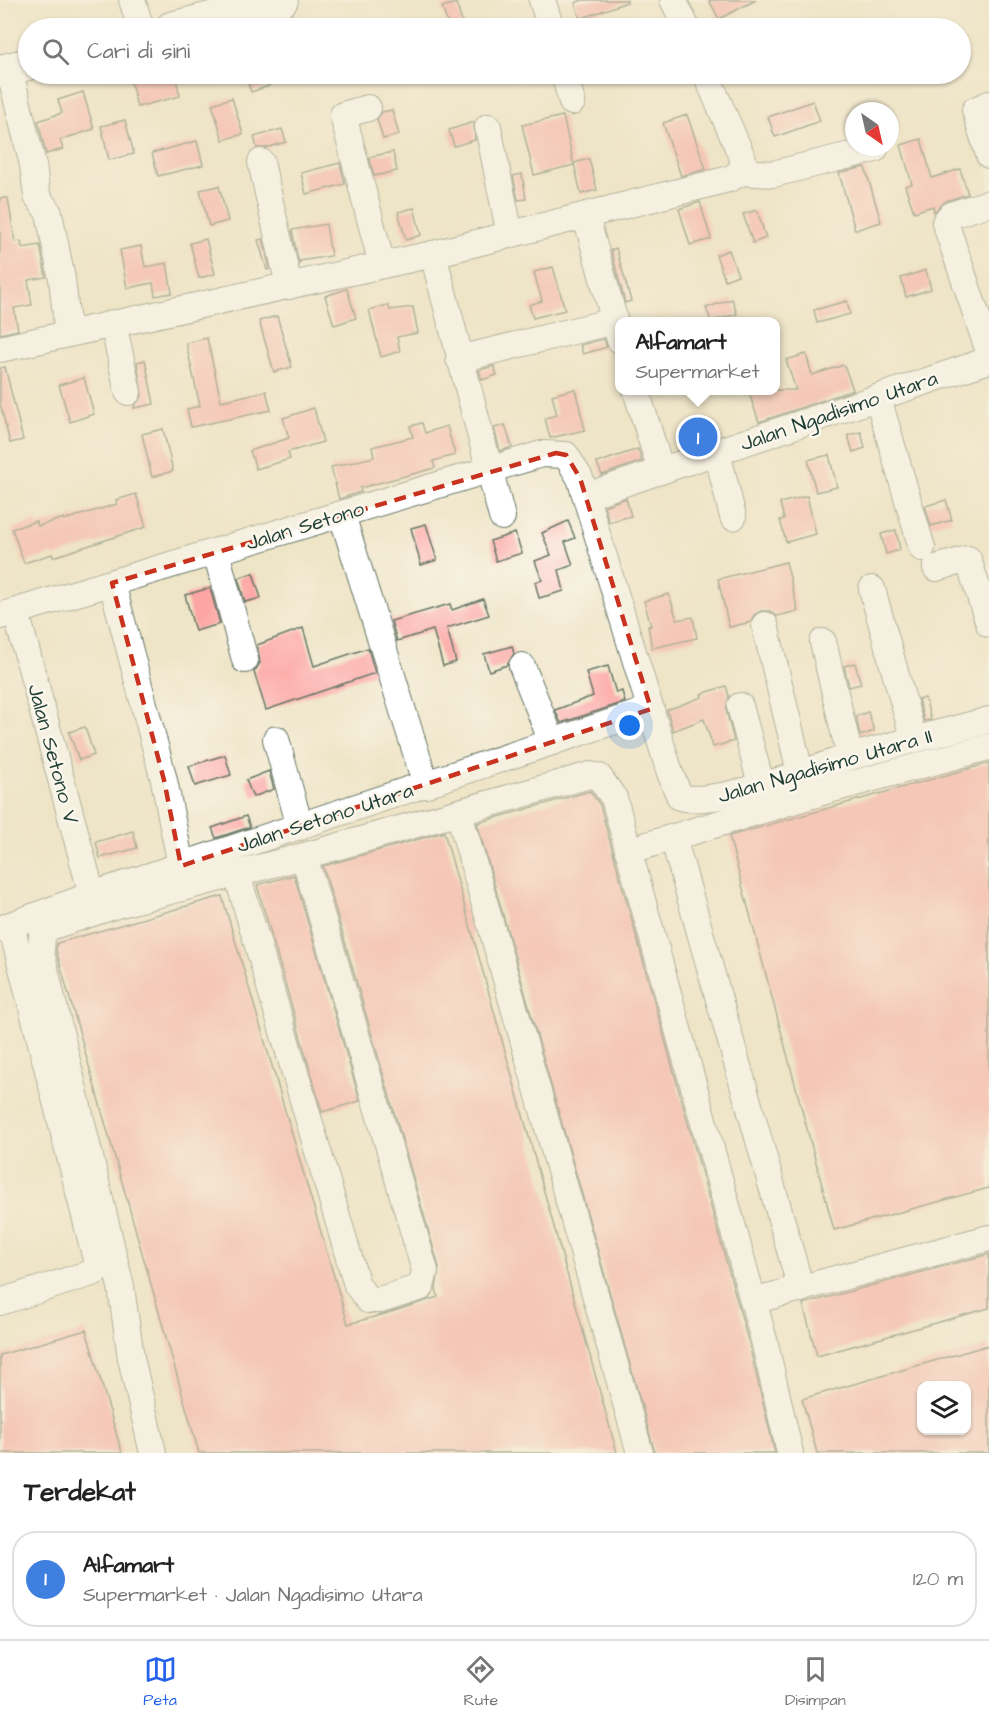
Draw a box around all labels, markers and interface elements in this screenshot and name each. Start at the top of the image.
search box [18,18,971,84]
icon: search [39,35,72,68]
text: Cari di sini [87,36,190,67]
north arrow [845,102,899,156]
popup [615,317,780,395]
text: Alfamart [636,327,727,358]
text: Supermarket [636,358,759,386]
street label: Jalan Ngadisimo Utara [736,364,942,460]
pin: 1 [678,414,718,460]
street label: Jalan Setono [242,494,368,558]
street label: Jalan Setono V [20,681,86,827]
your location [615,711,644,740]
street label: Jalan Ngadisimo Utara II [714,722,936,812]
street label: Jalan Setono Utara [233,776,417,860]
map controls [917,1381,971,1435]
button: layers [917,1381,971,1435]
text: Terdekat [24,1474,136,1510]
text: Alfamart [83,1550,174,1581]
text: 1 [44,1565,47,1593]
text: 120 m [913,1565,963,1593]
text: Supermarket · Jalan Ngadisimo Utara [83,1581,423,1609]
tab: Peta [143,1653,177,1711]
tab: Rute [464,1653,498,1711]
tab: Disimpan [785,1653,846,1711]

